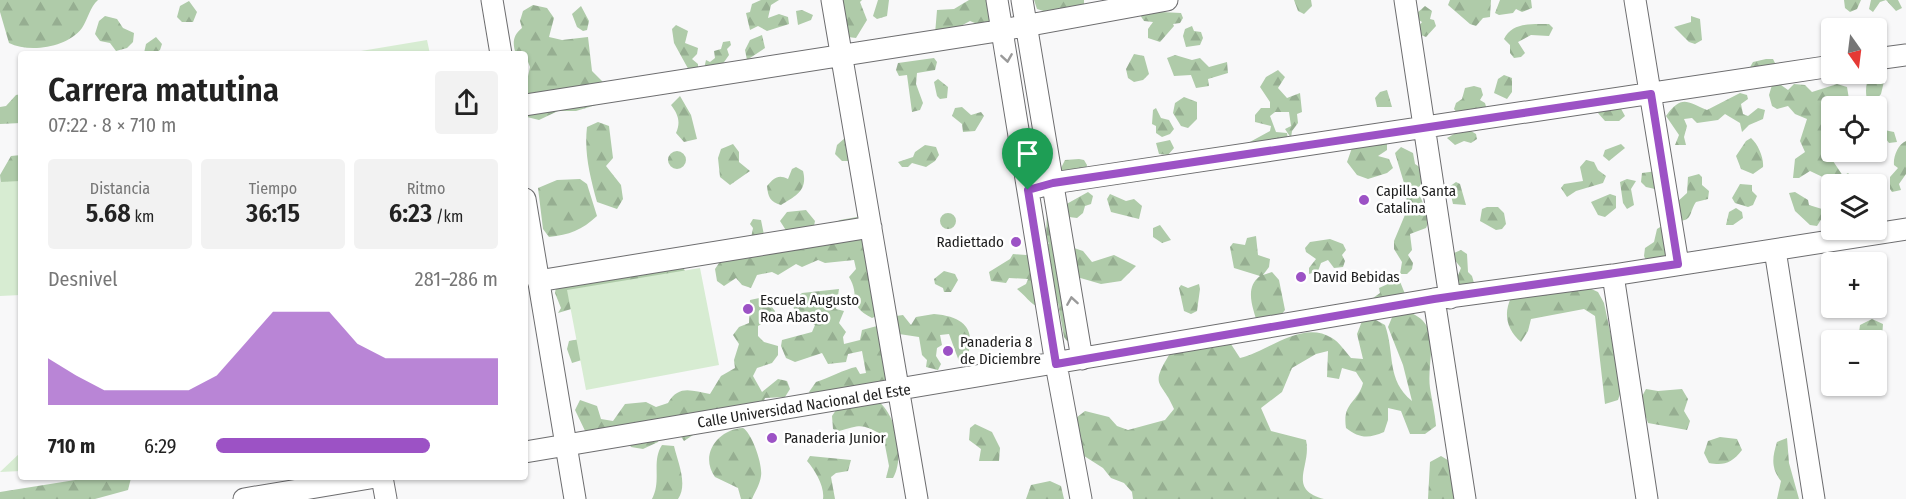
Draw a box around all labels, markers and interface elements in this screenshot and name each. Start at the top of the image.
north arrow [1821,18,1887,84]
map controls [1821,18,1887,396]
one-way arrow [1000,52,1013,62]
text: Carrera matutina [48,70,279,110]
button: share [435,71,498,134]
button: locate [1821,96,1887,162]
text: 07:22 · 8 × 710 m [48,113,176,137]
pin [1002,128,1053,190]
icon: arrive [1011,137,1044,170]
button: layers [1821,174,1887,240]
text: Distancia [90,179,150,198]
text: Tiempo [249,179,297,198]
text: Ritmo [407,179,445,198]
place label: Capilla Santa Catalina [1376,182,1456,217]
marker: Capilla Santa Catalina [1357,193,1371,207]
text: 5.68 [86,198,131,229]
text: 36:15 [246,198,300,229]
text: 6:23 [389,198,432,229]
text: km [131,207,154,226]
text: /km [432,207,463,226]
place label: Radiettado [936,233,1004,251]
marker: Radiettado [1009,235,1023,249]
button: + [1821,252,1887,318]
text: Desnivel [48,267,118,291]
text: 281–286 m [415,267,498,291]
place label: David Bebidas [1313,268,1400,286]
marker: David Bebidas [1294,270,1308,284]
place label: Escuela Augusto Roa Abasto [760,291,859,326]
one-way arrow [1067,297,1079,306]
marker: Escuela Augusto Roa Abasto [741,302,755,316]
button: − [1821,330,1887,396]
place label: Panaderia 8 de Diciembre [960,333,1041,368]
marker: Panaderia 8 de Diciembre [941,344,955,358]
street label: Calle Universidad Nacional del Este [696,380,912,432]
place label: Panaderia Junior [784,429,887,447]
marker: Panaderia Junior [765,431,779,445]
text: 710 m [48,434,95,458]
text: 6:29 [144,434,177,458]

